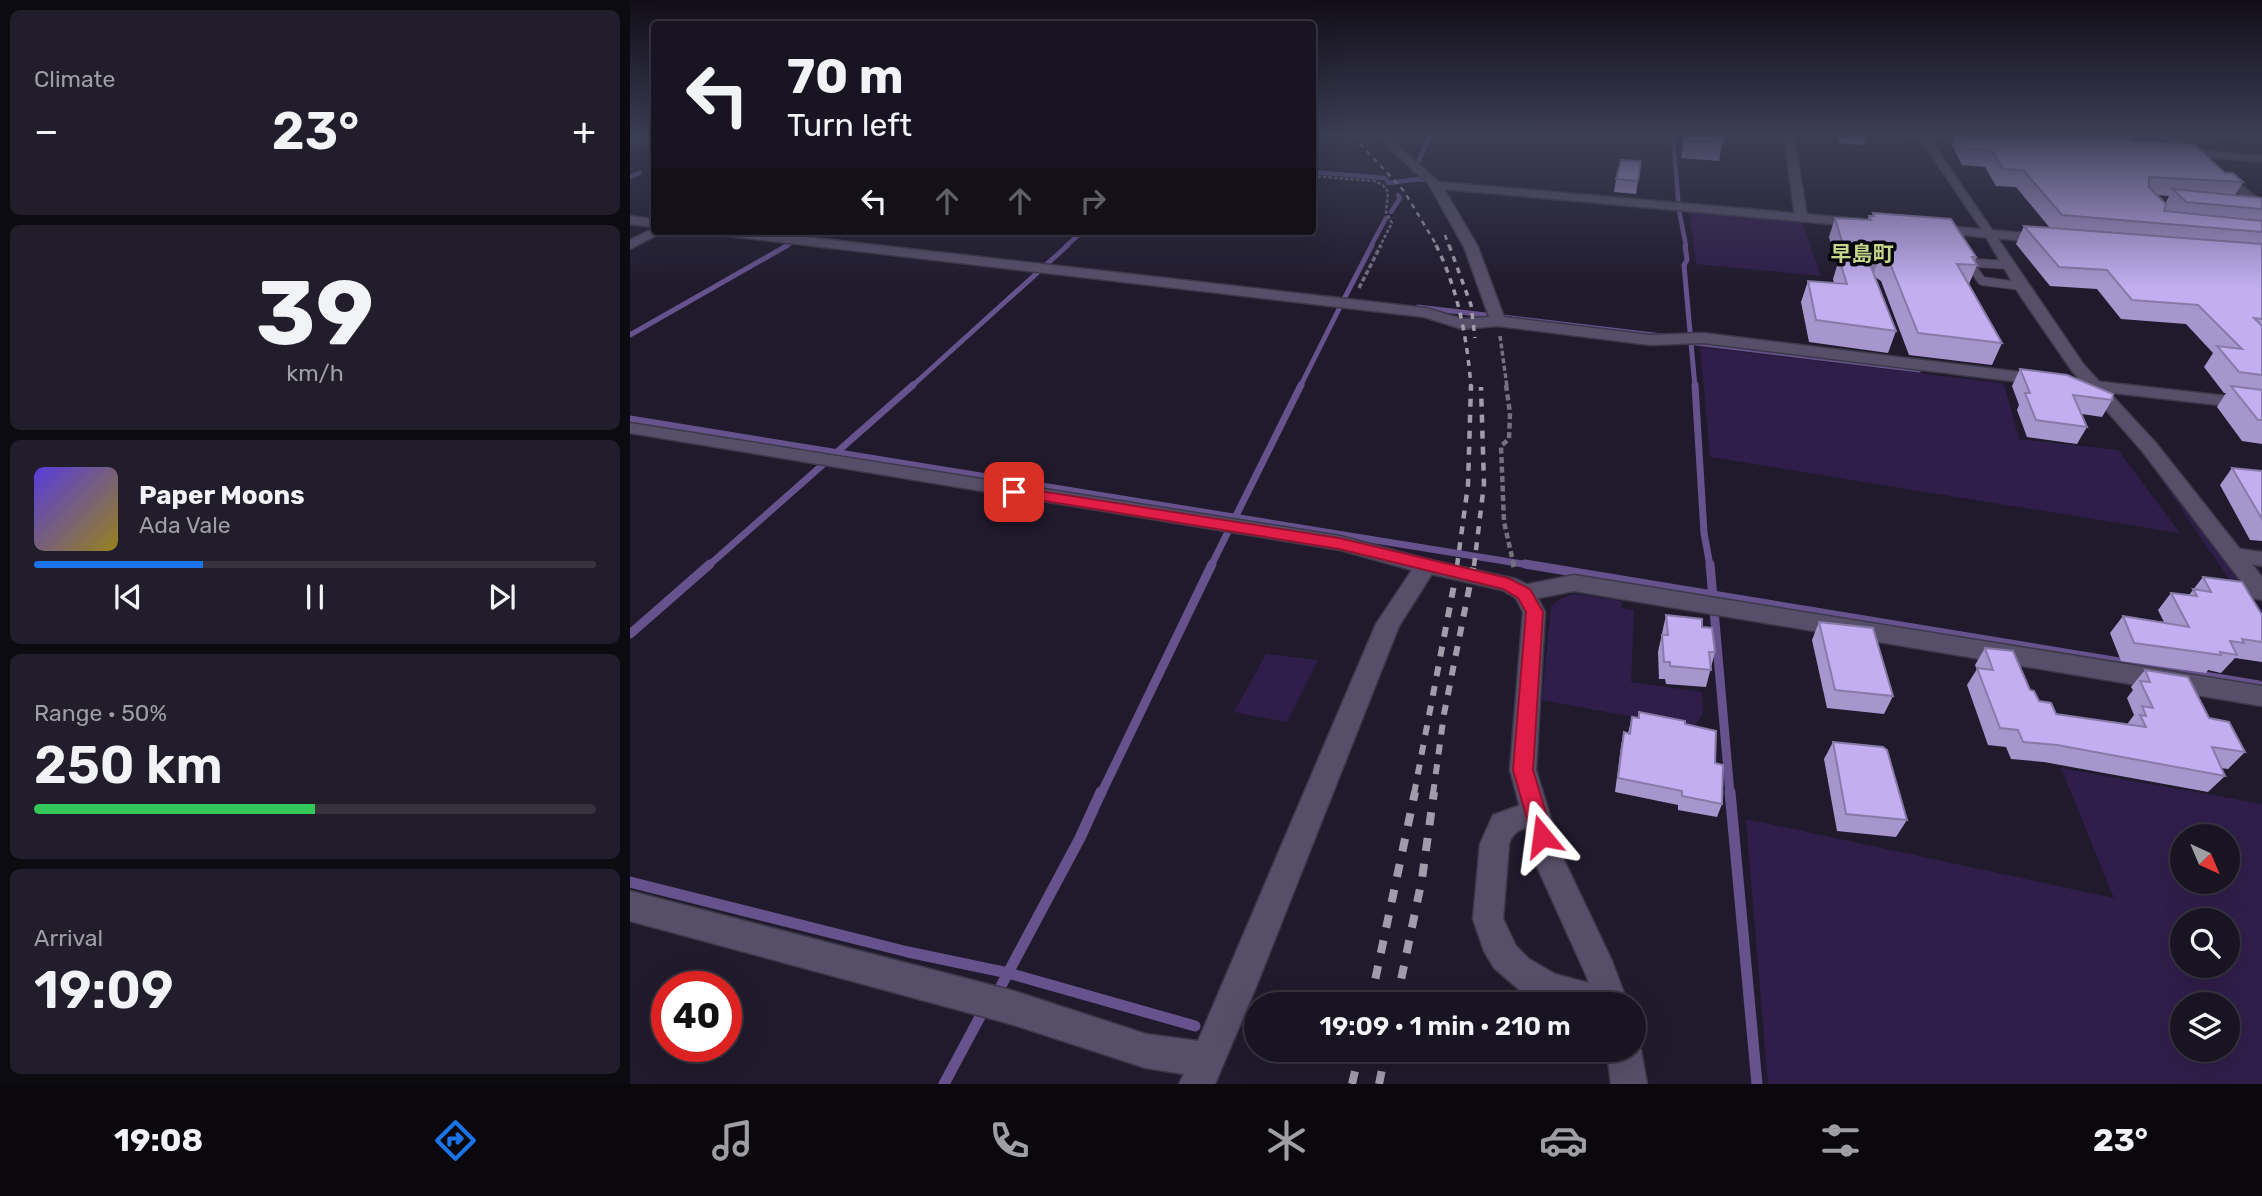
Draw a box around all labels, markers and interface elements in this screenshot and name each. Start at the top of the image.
text: 70 m [787,47,904,105]
icon: left [672,49,763,140]
text: Climate [34,65,115,93]
text: 23° [272,100,359,162]
text: Turn left [787,106,912,144]
text: − [34,108,59,154]
text: + [572,108,596,154]
icon: left [855,182,893,220]
icon: ahead [928,182,966,220]
icon: ahead [1001,182,1039,220]
icon: right [1074,182,1112,220]
district label: 早島町 [1831,241,1894,266]
text: 39 [256,259,374,367]
text: km/h [286,359,344,387]
pin [984,462,1044,522]
icon: arrive [995,473,1033,511]
text: Paper Moons [139,480,305,511]
text: Ada Vale [139,511,231,539]
icon: previous [109,578,147,616]
icon: pause [296,578,334,616]
icon: next [483,578,521,616]
text: Range · 50% [34,699,167,727]
text: 250 km [34,734,223,796]
position arrow [1505,799,1579,873]
north arrow [2170,824,2240,894]
map controls [2170,824,2240,1062]
button: search [2170,908,2240,978]
text: Arrival [34,924,103,952]
text: 19:09 [34,959,174,1021]
speed limit sign: 40 [651,971,742,1062]
button: layers [2170,992,2240,1062]
text: 19:09 · 1 min · 210 m [1319,1011,1571,1042]
icon: directions [431,1116,480,1165]
icon: music [708,1116,757,1165]
icon: phone [985,1116,1034,1165]
icon: climate [1262,1116,1311,1165]
icon: car [1539,1116,1588,1165]
icon: filters [1816,1116,1865,1165]
text: 19:08 [114,1121,203,1159]
text: 23° [2093,1121,2148,1159]

